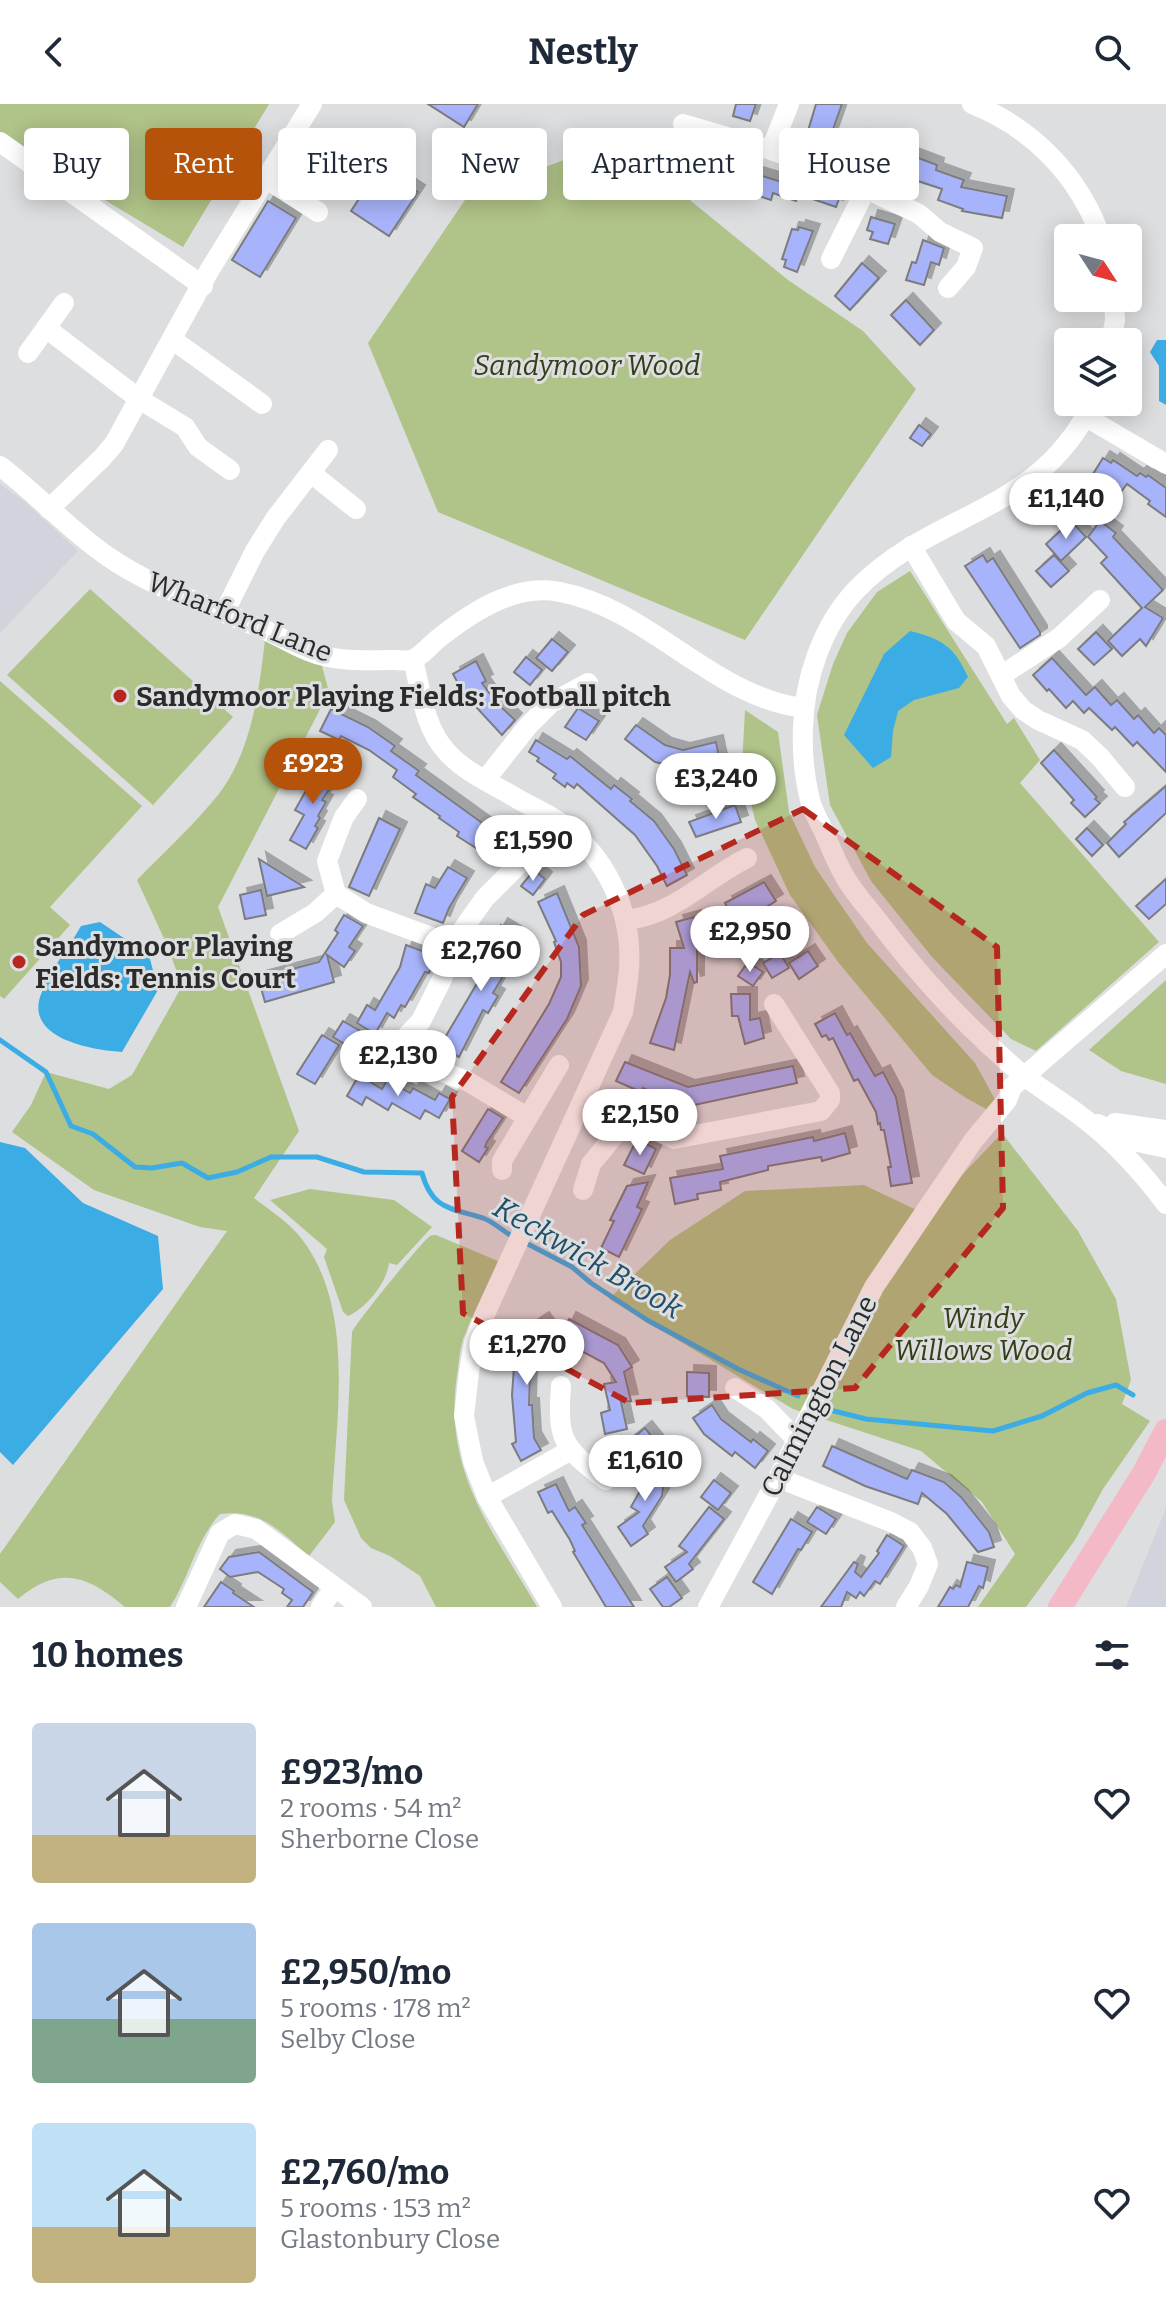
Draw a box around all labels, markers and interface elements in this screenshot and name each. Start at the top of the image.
icon: back [32,30,76,74]
text: Nestly [528,30,638,74]
icon: search [1090,30,1134,74]
chip: Buy [24,128,129,200]
chip: Rent [145,128,262,200]
chip: Filters [278,128,416,200]
chip: New [432,128,547,200]
chip: Apartment [563,128,763,200]
chip: House [779,128,919,200]
north arrow [1054,224,1142,312]
map controls [1054,224,1142,416]
button: layers [1054,328,1142,416]
park label: Sandymoor Wood [473,349,701,382]
pin: £1,140 [1001,473,1131,541]
text: £1,140 [1027,483,1105,514]
street label: Wharford Lane [143,565,337,669]
place label: Sandymoor Playing Fields: Football pitch [136,680,671,713]
marker: Sandymoor Playing Fields: Football pitch [111,687,129,705]
pin: £923 [266,738,360,806]
text: £923 [282,748,344,779]
pin: £3,240 [651,753,781,821]
text: £3,240 [674,763,758,794]
pin: £1,590 [468,815,598,883]
text: £1,590 [493,825,573,856]
pin: £2,950 [685,906,815,974]
text: £2,950 [708,916,792,947]
pin: £2,760 [416,925,546,993]
place label: Sandymoor Playing Fields: Tennis Court [35,930,296,995]
text: £2,760 [440,935,522,966]
marker: Sandymoor Playing Fields: Tennis Court [10,953,28,971]
pin: £2,130 [333,1030,463,1098]
text: £2,130 [358,1040,438,1071]
pin: £2,150 [575,1089,705,1157]
text: £2,150 [600,1099,680,1130]
water label: Keckwick Brook [487,1189,690,1327]
street label: Calmington Lane [754,1290,884,1502]
park label: Windy Willows Wood [894,1302,1072,1367]
pin: £1,270 [462,1319,592,1387]
text: £1,270 [487,1329,567,1360]
pin: £1,610 [580,1435,710,1503]
text: £1,610 [607,1445,683,1476]
icon: filters [1090,1633,1134,1677]
text: 10 homes [32,1635,183,1676]
text: £923/mo [280,1752,423,1793]
icon: home [96,1755,192,1851]
icon: heart [1090,1781,1134,1825]
text: 2 rooms · 54 m² [280,1793,462,1824]
text: Sherborne Close [280,1824,479,1855]
text: £2,950/mo [280,1952,451,1993]
icon: home [96,1955,192,2051]
icon: heart [1090,1981,1134,2025]
text: 5 rooms · 178 m² [280,1993,471,2024]
text: Selby Close [280,2024,416,2055]
text: £2,760/mo [280,2152,449,2193]
icon: home [96,2155,192,2251]
icon: heart [1090,2181,1134,2225]
text: 5 rooms · 153 m² [280,2193,471,2224]
text: Glastonbury Close [280,2224,500,2255]

